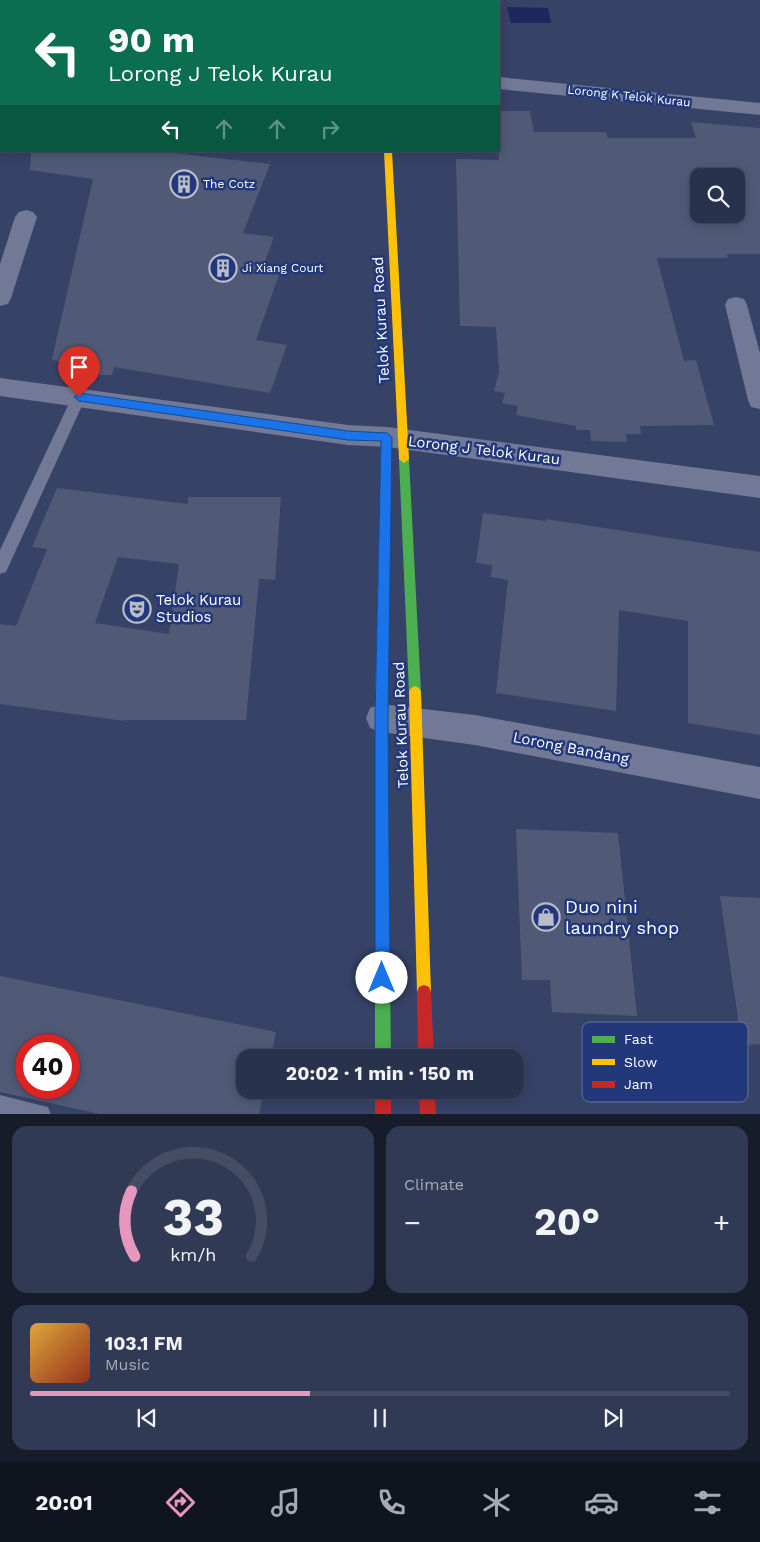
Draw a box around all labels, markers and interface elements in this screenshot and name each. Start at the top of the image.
text: 90 m [108,19,195,61]
icon: left [25,20,90,85]
text: Lorong J Telok Kurau [108,61,333,86]
street label: Lorong K Telok Kurau [567,83,691,109]
icon: left [157,115,185,143]
icon: ahead [210,115,238,143]
icon: ahead [263,115,291,143]
icon: right [316,115,344,143]
map controls [690,168,745,223]
button: search [690,168,745,223]
building icon: The Cotz [169,169,199,199]
place label: The Cotz [203,177,255,191]
building icon: Ji Xiang Court [208,253,238,283]
street label: Telok Kurau Road [369,256,393,384]
place label: Ji Xiang Court [242,261,323,275]
pin [58,346,100,397]
icon: arrive [65,353,93,381]
street label: Lorong J Telok Kurau [407,432,561,468]
place label: Telok Kurau Studios [156,591,241,626]
theatre icon: Telok Kurau Studios [122,594,152,624]
street label: Telok Kurau Road [390,661,412,789]
street label: Lorong Bandang [511,728,631,768]
place label: Duo nini laundry shop [565,896,679,938]
shop icon: Duo nini laundry shop [531,902,561,932]
position arrow [355,951,407,1003]
legend [582,1022,748,1102]
text: Fast [624,1031,653,1047]
speed limit sign: 40 [15,1034,80,1099]
text: Slow [624,1054,657,1070]
text: 20:02 · 1 min · 150 m [286,1062,474,1085]
text: Jam [624,1076,653,1092]
text: Climate [404,1175,464,1194]
text: 33 [162,1187,224,1248]
text: 20° [534,1200,600,1244]
text: − [404,1206,421,1239]
text: + [713,1206,730,1239]
text: km/h [170,1244,216,1265]
text: 103.1 FM [105,1332,183,1355]
text: Music [105,1355,150,1374]
icon: previous [133,1404,161,1432]
icon: pause [366,1404,394,1432]
icon: next [599,1404,627,1432]
icon: directions [163,1485,198,1520]
icon: music [268,1485,303,1520]
icon: phone [374,1485,409,1520]
icon: climate [479,1485,514,1520]
icon: car [584,1485,619,1520]
icon: filters [690,1485,725,1520]
text: 20:01 [35,1490,93,1515]

